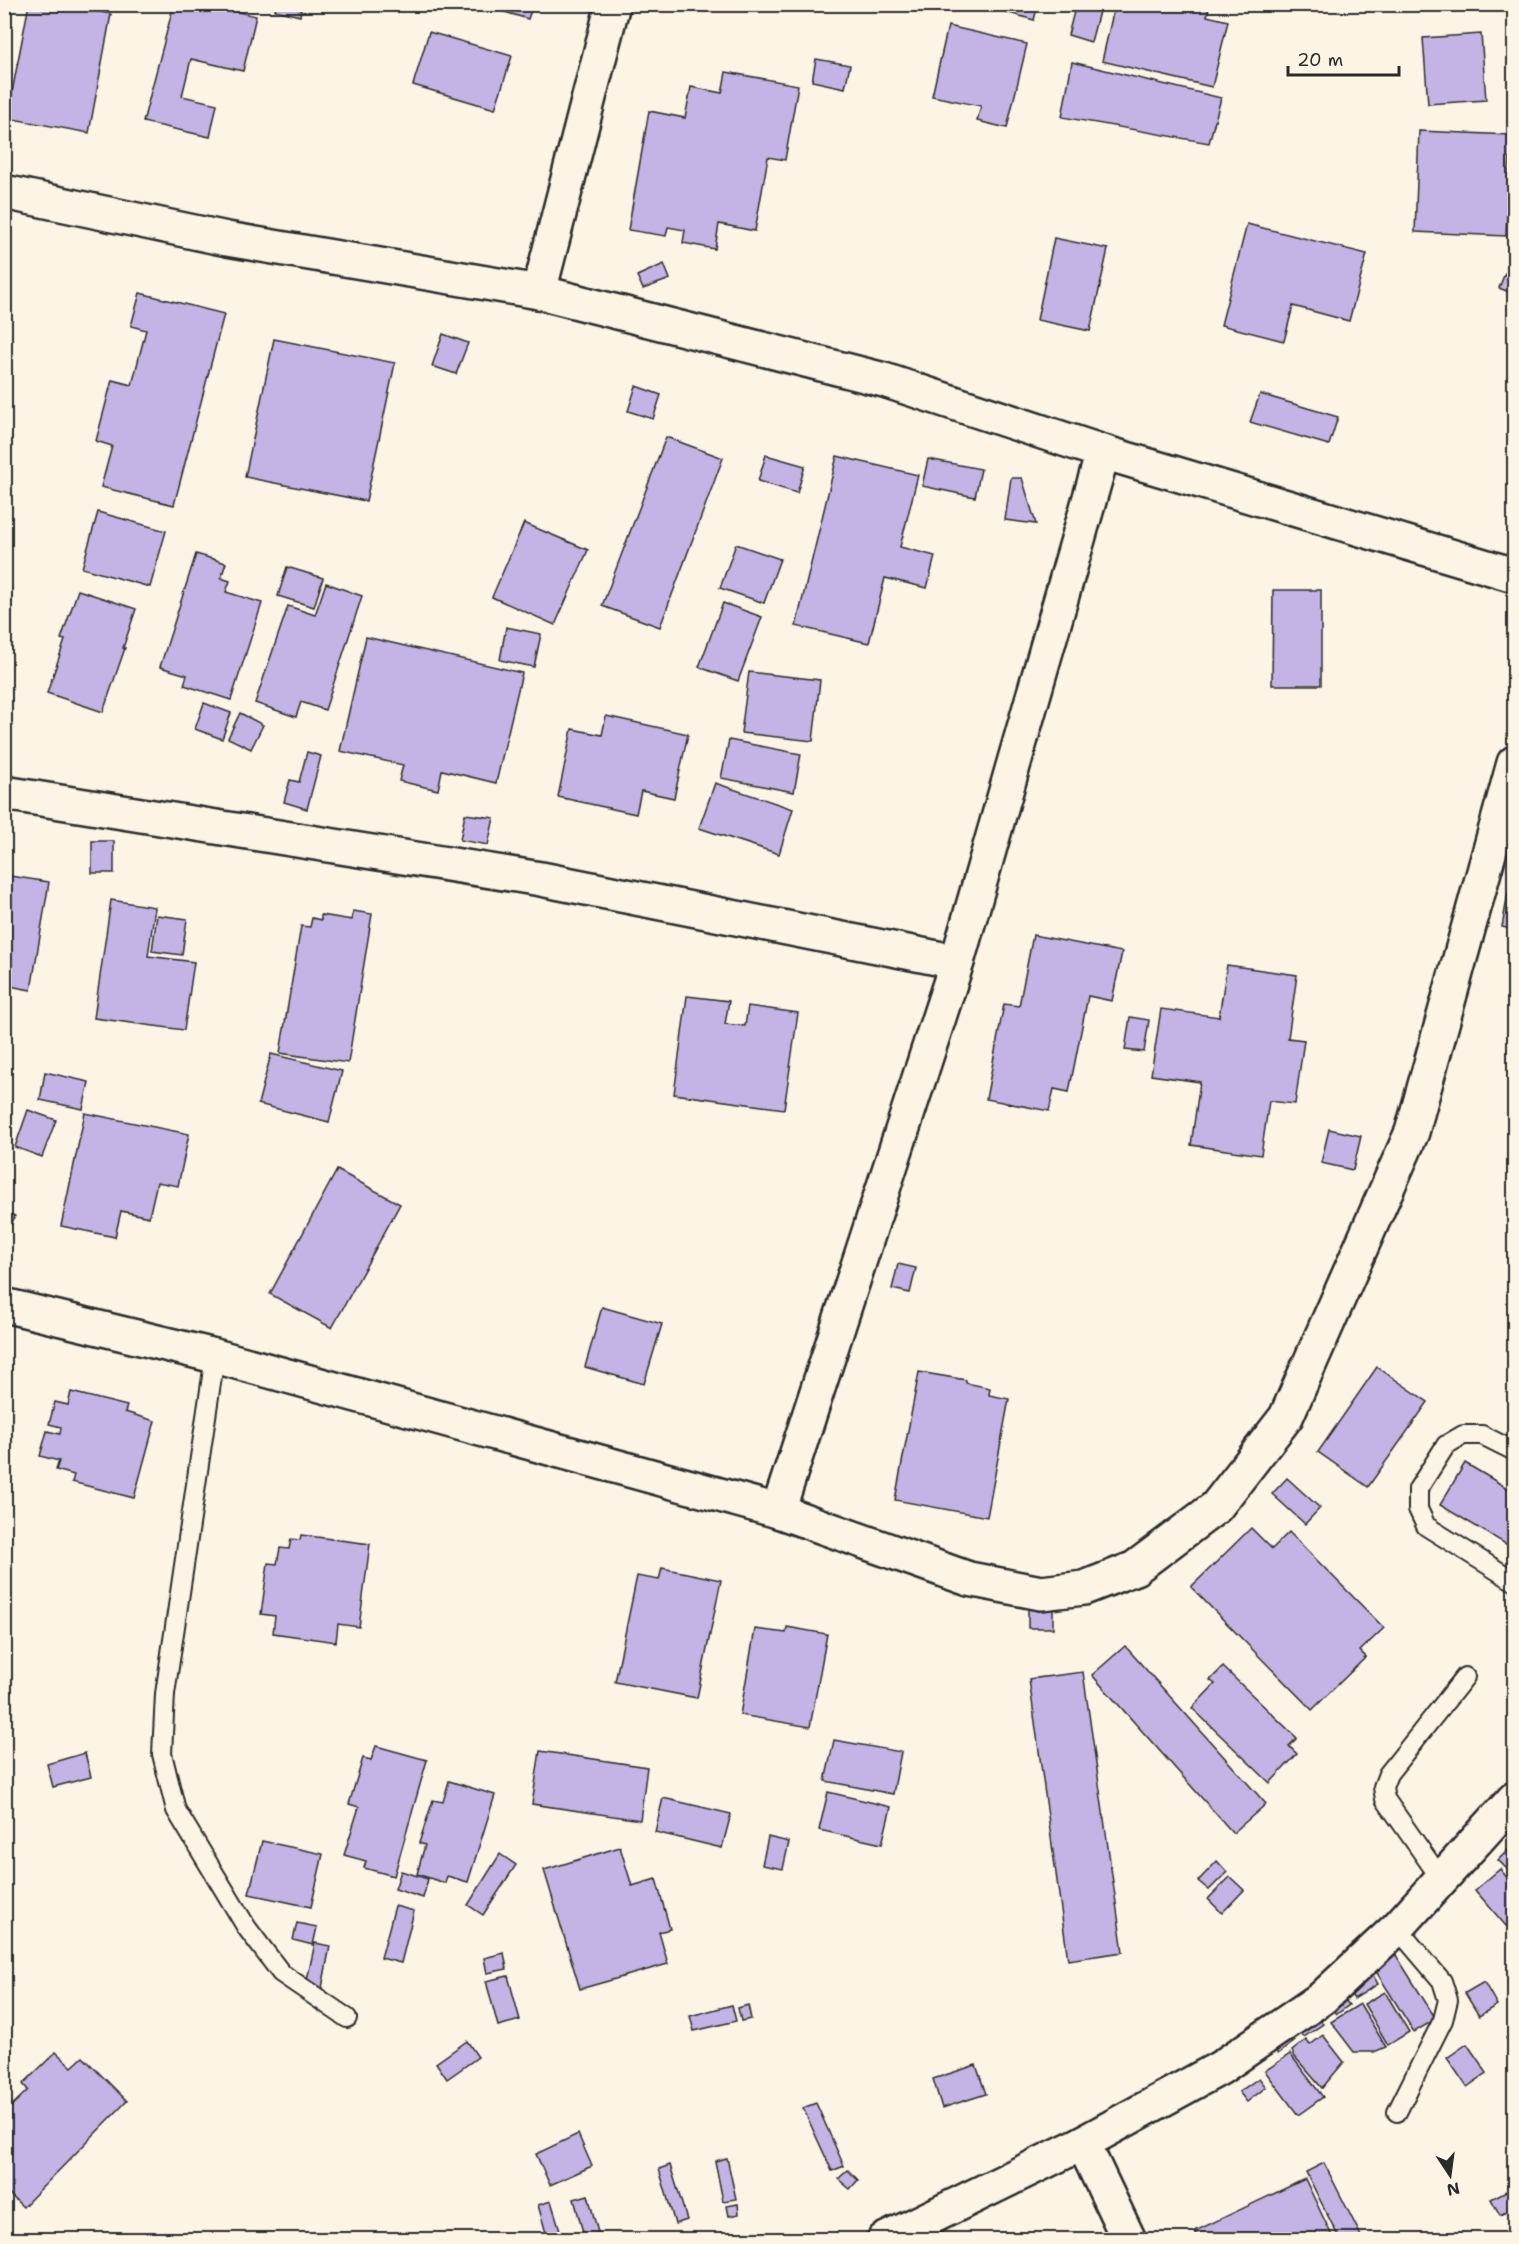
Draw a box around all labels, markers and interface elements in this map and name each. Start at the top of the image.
scale bar [1288,39,1399,77]
text: 20 m [1297,48,1343,72]
north arrow [1420,2145,1480,2205]
text: N [1445,2177,1462,2201]

